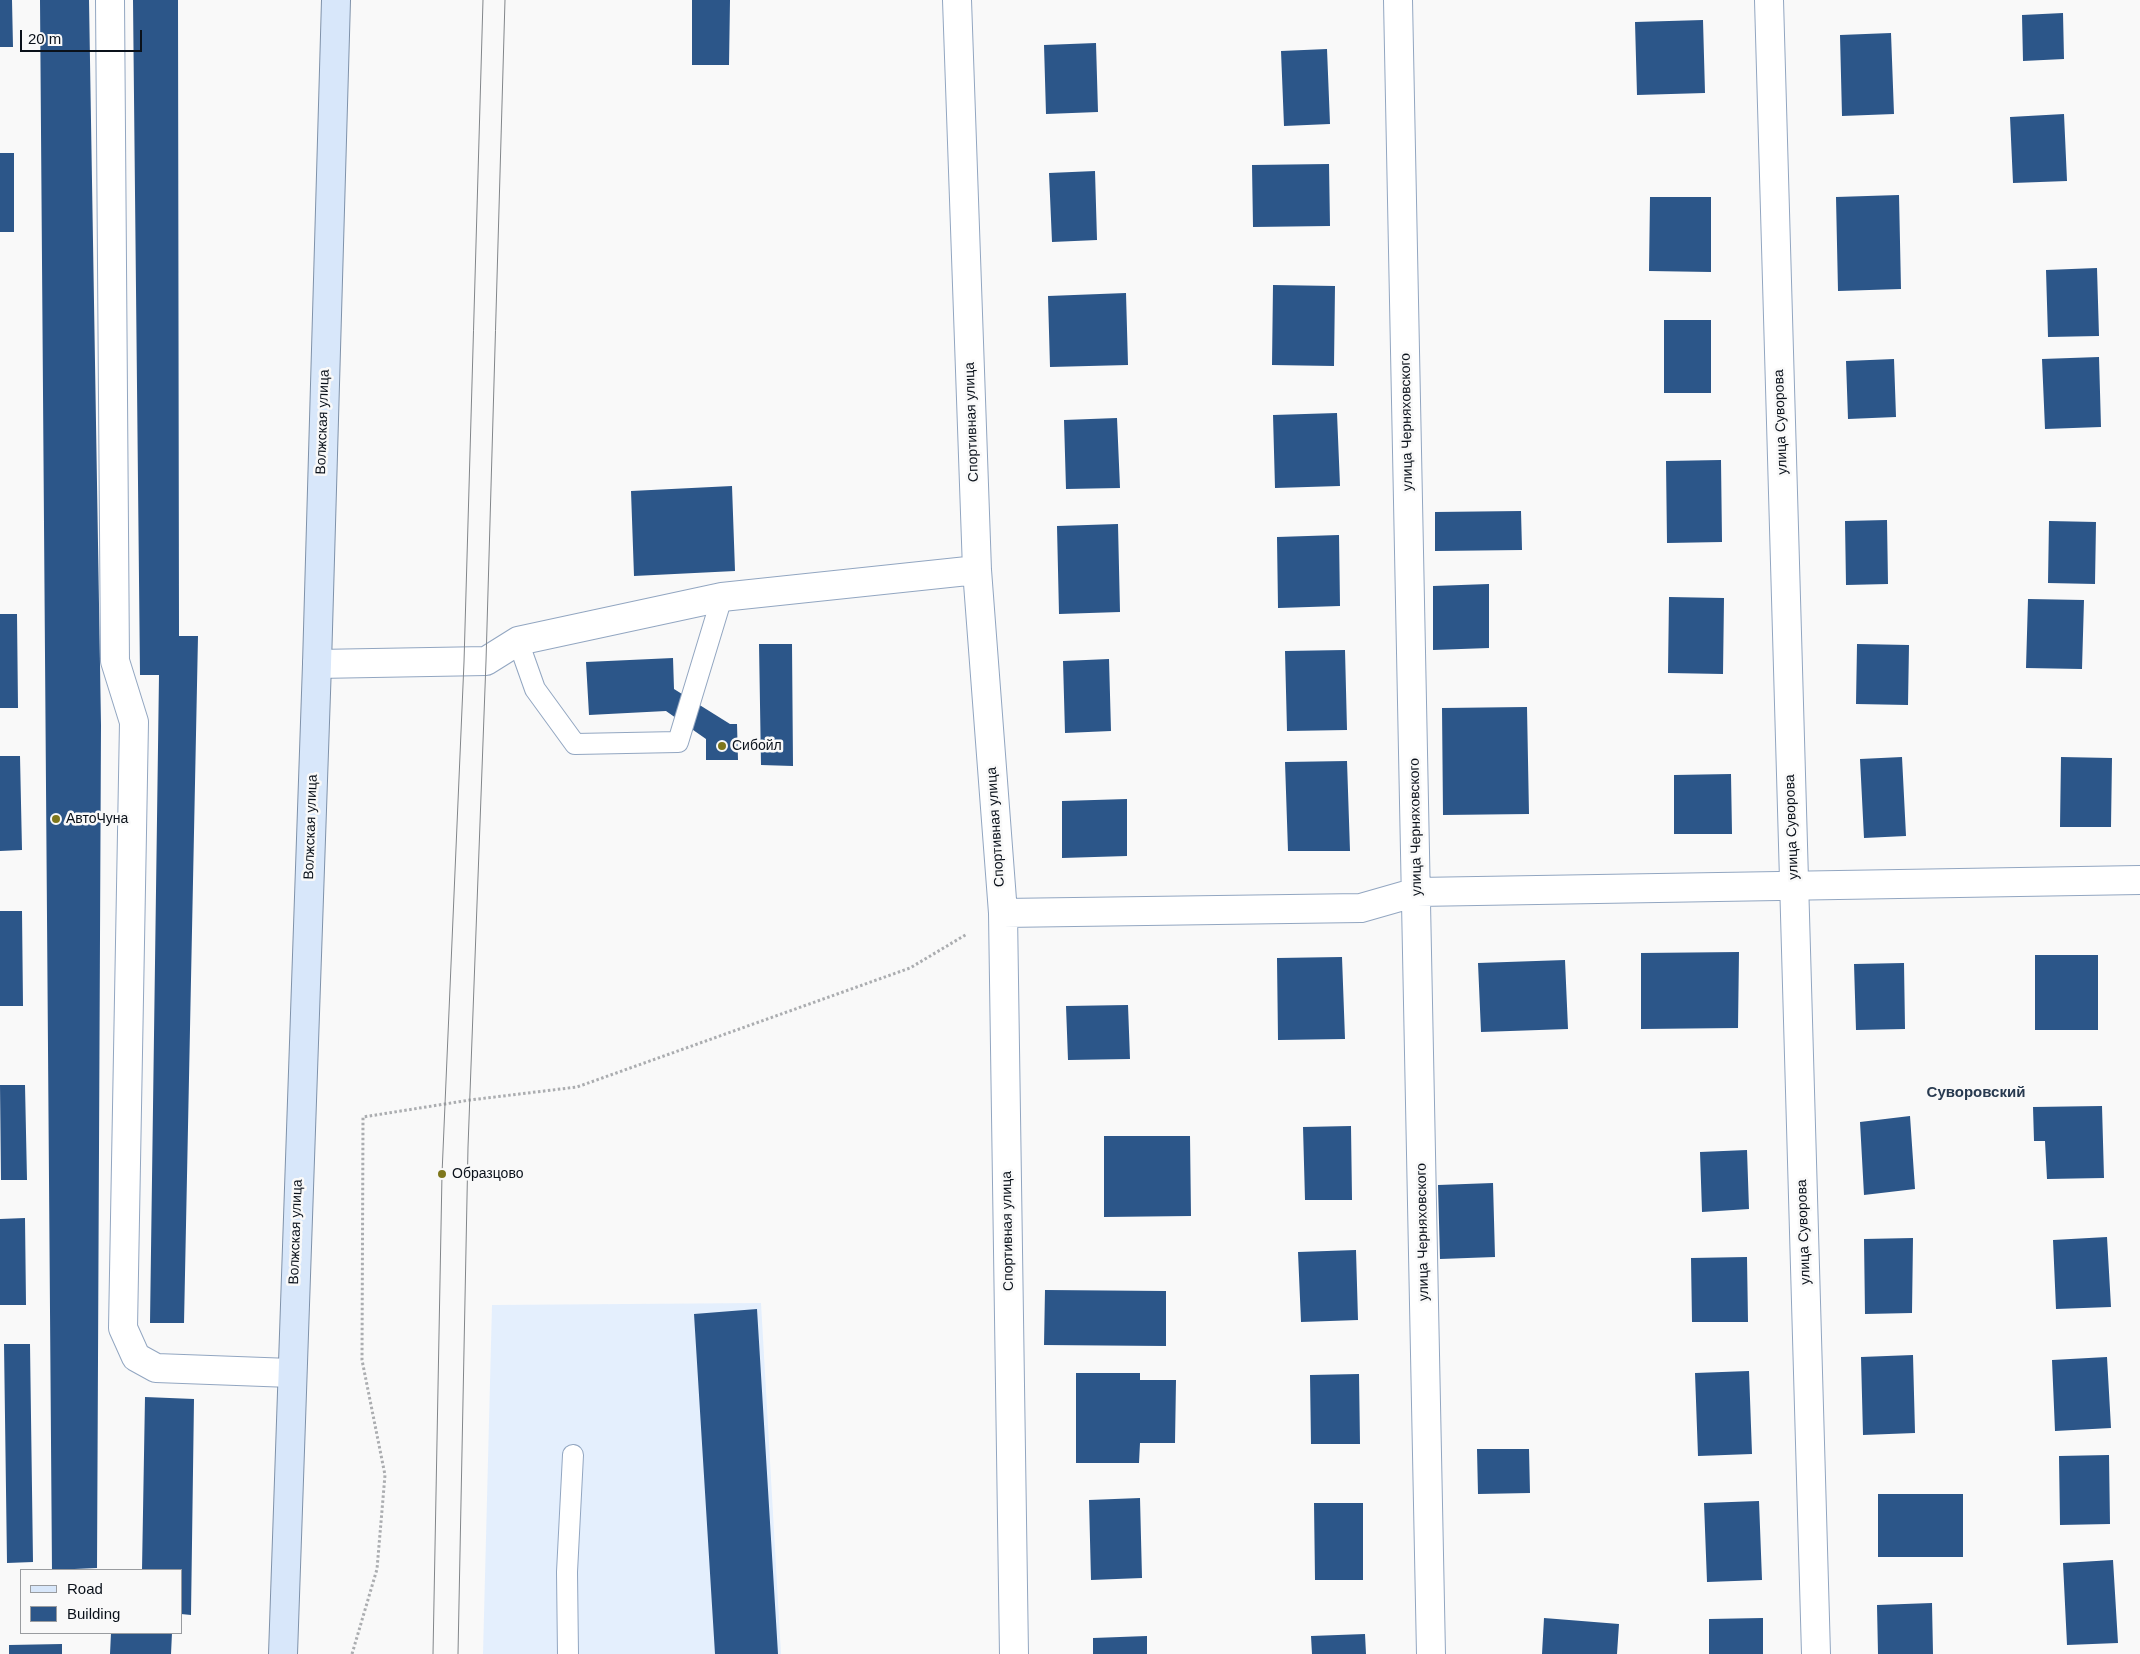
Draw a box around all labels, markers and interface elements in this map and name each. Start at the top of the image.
scale bar [22,20,145,52]
text: 20 m [28,30,61,47]
street label: улица Черняховского [1397,353,1417,491]
street label: Спортивная улица [962,362,982,482]
street label: Волжская улица [313,369,333,475]
street label: улица Суворова [1771,369,1791,475]
place label: Сибойл [732,738,782,754]
marker: Сибойл [716,740,728,752]
street label: улица Черняховского [1406,758,1426,896]
street label: Спортивная улица [983,767,1009,887]
street label: Волжская улица [301,774,321,880]
street label: улица Суворова [1782,774,1802,880]
place label: АвтоЧуна [66,811,128,827]
marker: АвтоЧуна [50,813,62,825]
district label: Суворовский [1927,1084,2025,1102]
street label: улица Черняховского [1413,1163,1433,1301]
place label: Образцово [452,1166,523,1182]
marker: Образцово [436,1168,448,1180]
street label: Спортивная улица [999,1171,1017,1291]
street label: Волжская улица [286,1179,306,1285]
street label: улица Суворова [1794,1179,1814,1285]
legend [20,1569,182,1634]
text: Road [67,1580,103,1597]
text: Building [67,1605,120,1622]

